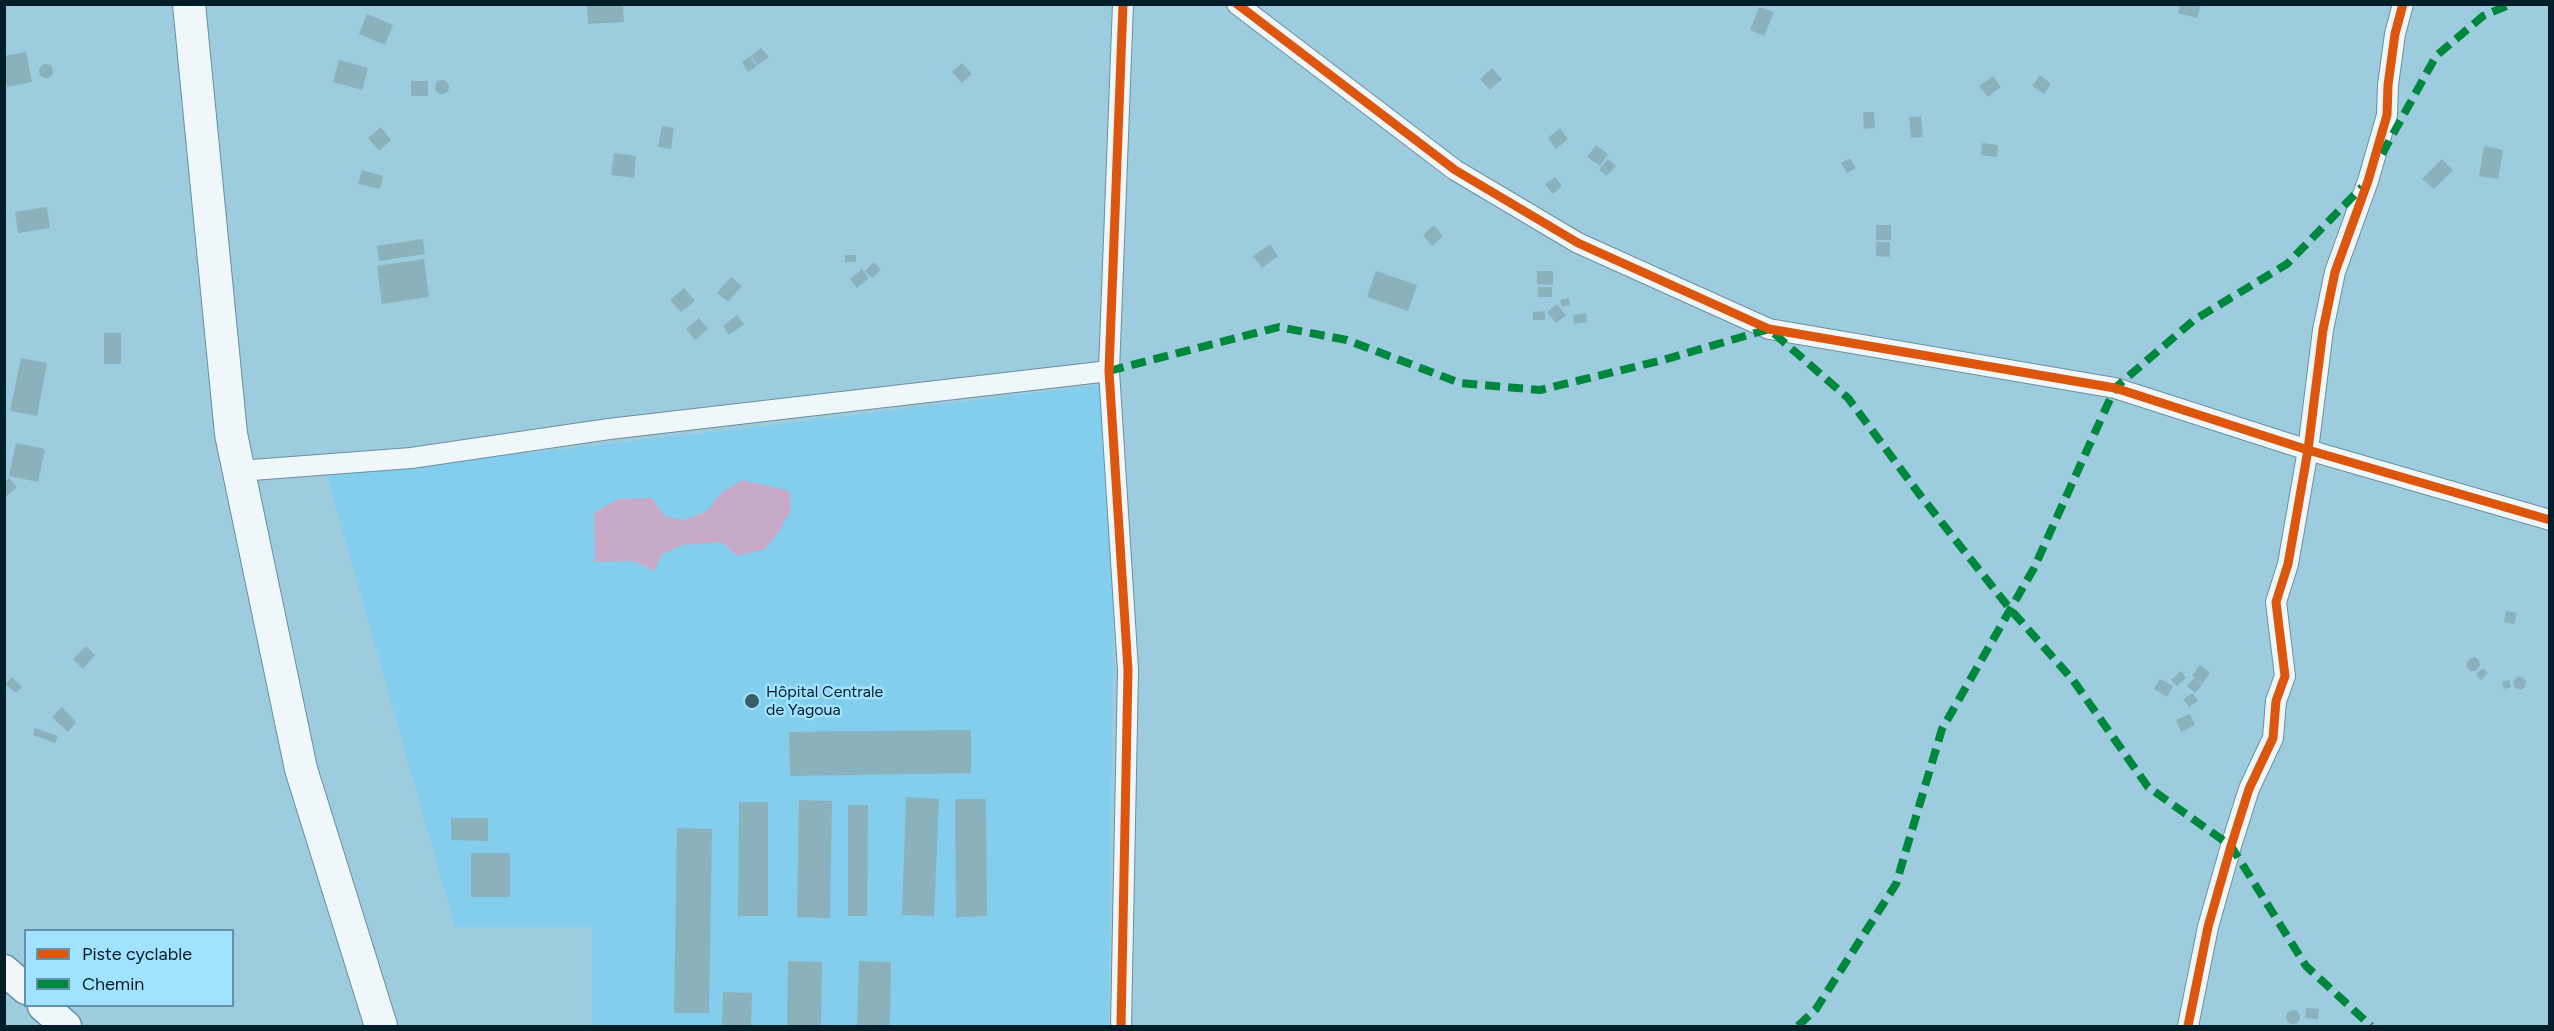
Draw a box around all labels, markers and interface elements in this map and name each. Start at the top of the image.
place label: Hôpital Centrale de Yagoua [766,682,883,720]
marker: Hôpital Centrale de Yagoua [743,692,761,710]
legend [24,929,234,1007]
text: Piste cyclable [82,943,192,965]
text: Chemin [82,973,144,995]

